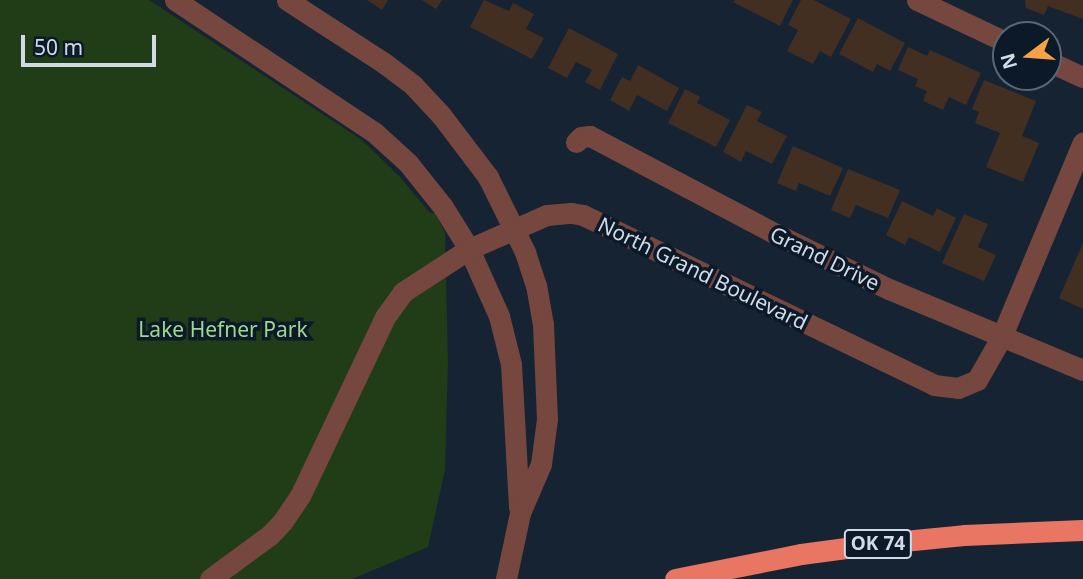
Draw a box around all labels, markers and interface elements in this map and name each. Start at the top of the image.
scale bar [24,21,159,65]
north arrow [992,21,1062,91]
text: 50 m [34,33,83,61]
text: N [994,50,1023,72]
street label: North Grand Boulevard [594,211,812,335]
street label: Grand Drive [766,221,884,295]
park label: Lake Hefner Park [138,316,308,342]
road number: OK 74 [843,528,913,559]

